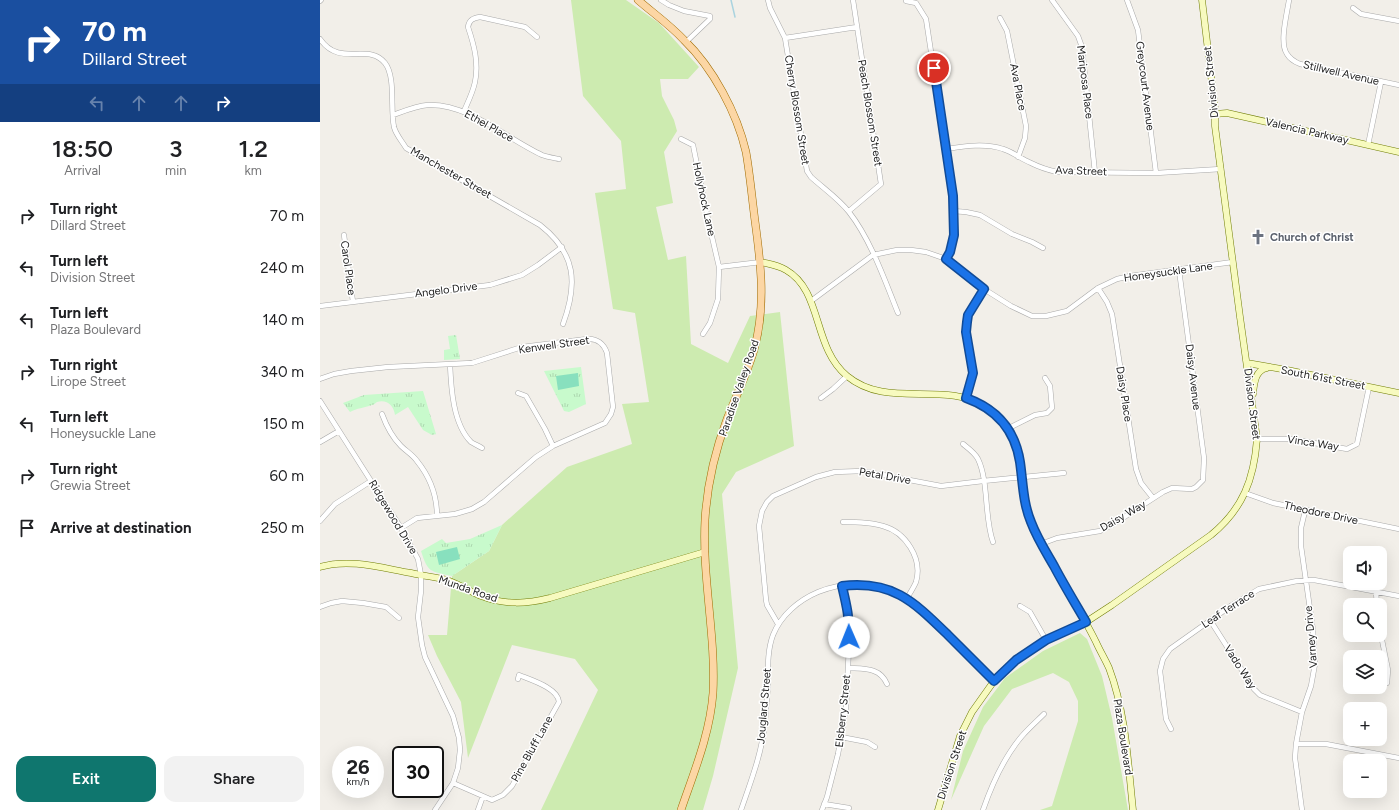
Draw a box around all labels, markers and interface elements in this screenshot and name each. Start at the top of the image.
text: 70 m [82,14,147,48]
icon: right [16,16,68,68]
street label: Greycourt Avenue [1133,41,1157,131]
street label: Mariposa Place [1074,45,1096,119]
street label: Division Street [1201,45,1221,119]
text: Dillard Street [82,48,187,70]
pin [917,51,951,85]
street label: Cherry Blossom Street [782,54,812,166]
icon: arrive [923,57,945,79]
street label: Stillwell Avenue [1302,58,1380,88]
street label: Peach Blossom Street [855,59,885,167]
street label: Ava Place [1007,62,1029,112]
icon: left [86,92,108,114]
icon: ahead [128,92,150,114]
icon: ahead [170,92,192,114]
icon: right [212,92,234,114]
street label: Ethel Place [462,107,516,145]
street label: Valencia Parkway [1264,115,1350,147]
text: 18:50 [52,134,113,163]
text: 3 [169,134,182,163]
text: 1.2 [239,134,268,163]
street label: Manchester Street [408,144,494,202]
street label: Hollyhock Lane [690,161,718,237]
text: Arrival [64,163,101,178]
text: min [165,163,186,178]
text: km [245,163,262,178]
street label: Ava Street [1055,164,1107,178]
text: Turn right [50,200,118,218]
icon: right [16,205,38,227]
text: 70 m [270,207,304,225]
text: Dillard Street [50,218,126,233]
church icon: Church of Christ [1249,228,1267,246]
place label: Church of Christ [1270,231,1354,244]
street label: Carol Place [338,240,358,296]
text: Turn left [50,252,108,270]
icon: left [16,257,38,279]
text: 240 m [260,259,304,277]
street label: Honeysuckle Lane [1123,259,1213,285]
text: Division Street [50,270,135,285]
street label: Angelo Drive [414,280,478,300]
text: Turn left [50,304,108,322]
icon: left [16,309,38,331]
text: 140 m [262,311,304,329]
text: Plaza Boulevard [50,322,141,337]
street label: Kenwell Street [518,334,590,356]
street label: Paradise Valley Road [716,338,762,438]
street label: Daisy Avenue [1182,343,1204,411]
text: Turn right [50,356,118,374]
icon: right [16,361,38,383]
text: 340 m [260,363,304,381]
street label: South 61st Street [1280,363,1366,393]
street label: Daisy Place [1113,365,1135,423]
street label: Division Street [1241,367,1263,441]
text: Lirope Street [50,374,126,389]
text: Turn left [50,408,108,426]
icon: left [16,413,38,435]
text: 150 m [263,415,304,433]
text: Honeysuckle Lane [50,426,156,441]
street label: Vinca Way [1286,433,1340,454]
text: Turn right [50,460,118,478]
icon: right [16,465,38,487]
street label: Petal Drive [858,465,912,487]
text: 60 m [269,467,304,485]
text: Grewia Street [50,478,131,493]
street label: Ridgewood Drive [366,478,420,556]
street label: Daisy Way [1098,498,1148,534]
street label: Theodore Drive [1283,499,1359,527]
icon: arrive [16,517,38,539]
text: Arrive at destination [50,519,191,537]
text: 250 m [261,519,304,537]
map controls [1343,546,1387,798]
button: sound [1343,546,1387,590]
street label: Munda Road [437,573,499,605]
street label: Leaf Terrace [1199,587,1257,631]
button: search [1343,598,1387,642]
street label: Varney Drive [1302,605,1320,669]
position arrow [828,616,870,658]
street label: Vado Way [1221,643,1259,692]
button: layers [1343,650,1387,694]
street label: Jouglard Street [754,667,774,745]
street label: Elsberry Street [833,674,853,748]
street label: Plaza Boulevard [1111,698,1135,776]
button: + [1343,702,1387,746]
street label: Pine Bluff Lane [509,714,555,784]
street label: Division Street [935,729,969,801]
speed limit sign: 30 [392,746,444,798]
button: − [1343,754,1387,798]
text: 26 [346,755,370,779]
button: Exit [16,756,156,802]
button: Share [164,756,304,802]
text: km/h [347,775,369,788]

